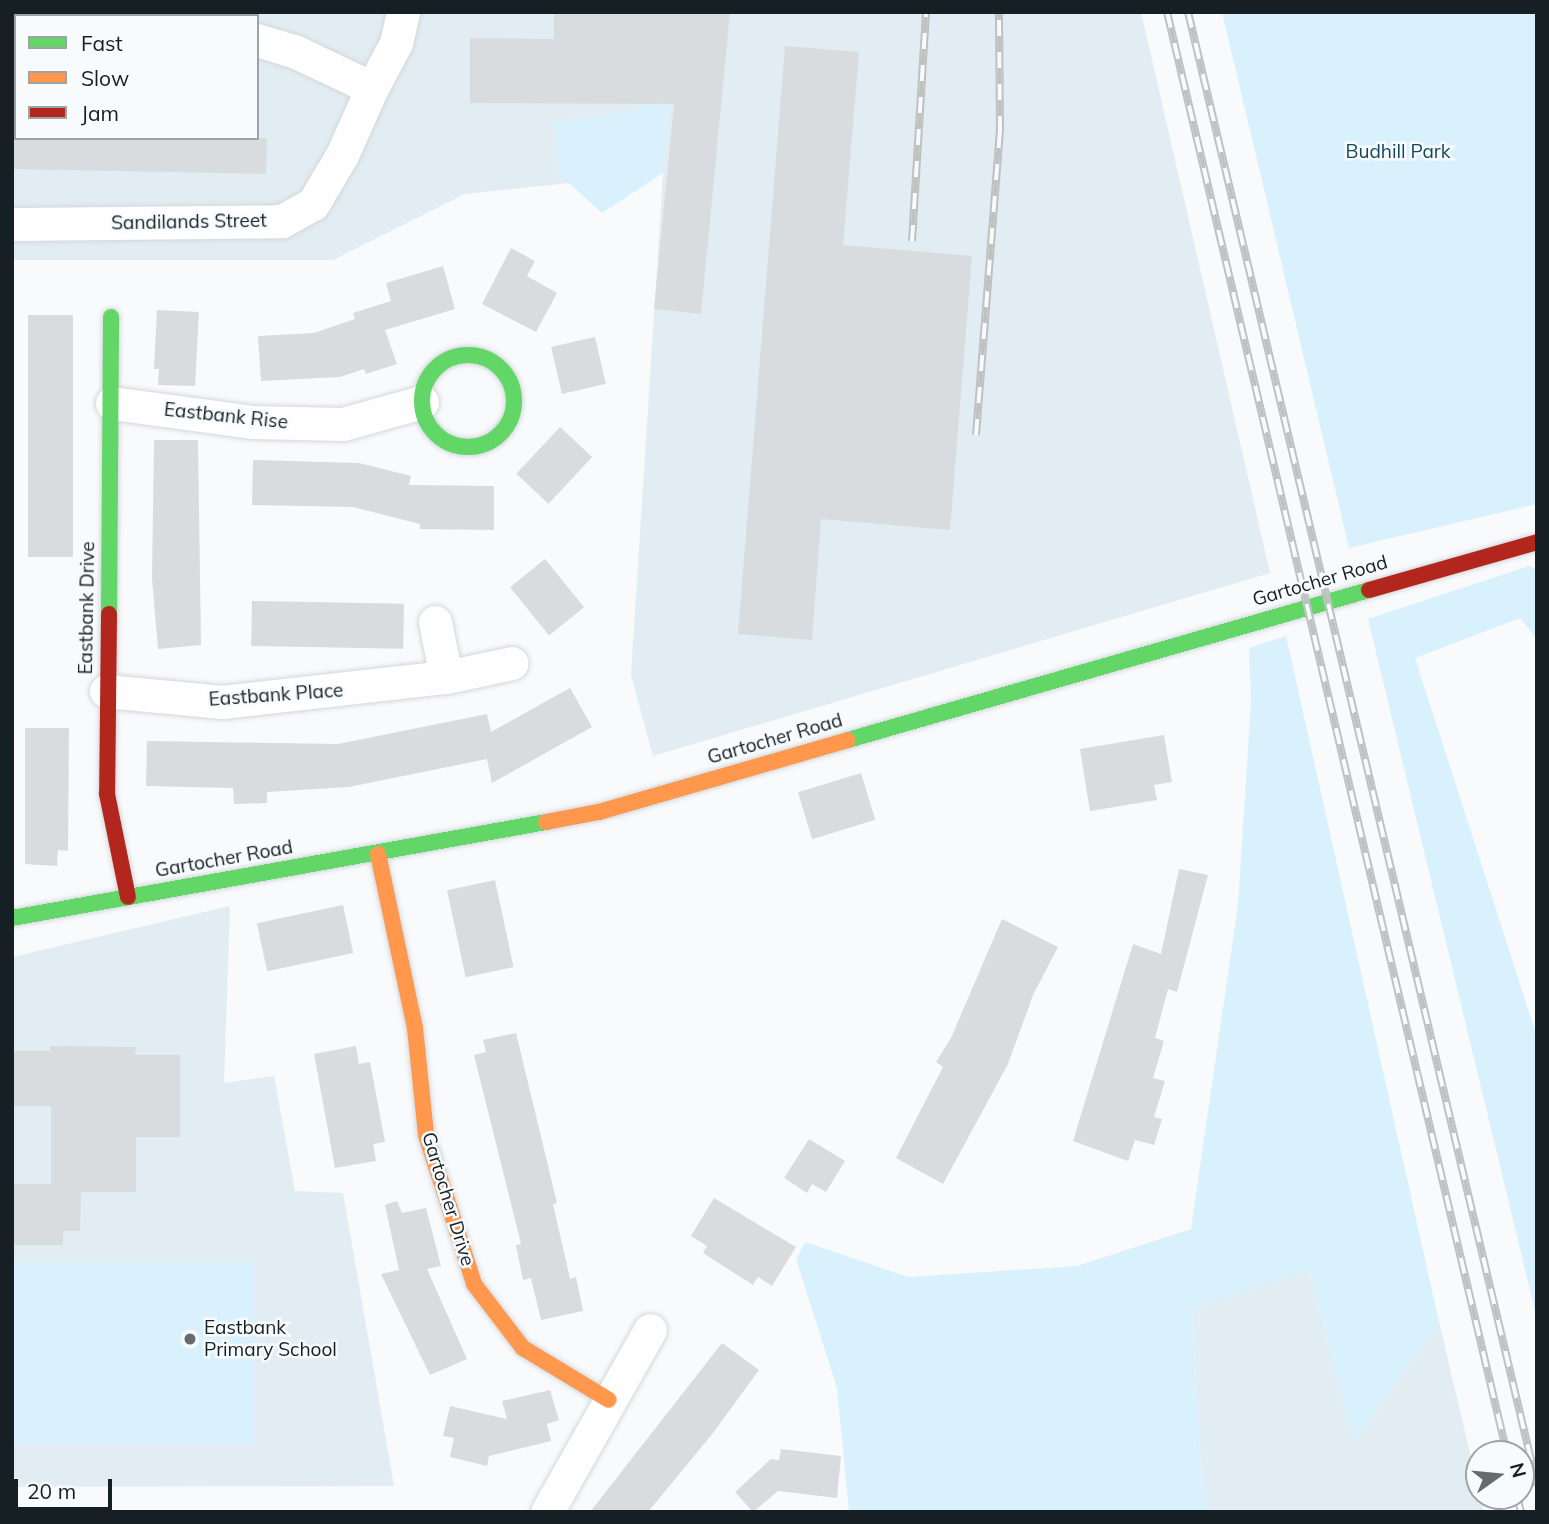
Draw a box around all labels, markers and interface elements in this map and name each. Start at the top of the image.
legend [14,14,259,140]
text: Fast [81,30,123,56]
text: Slow [81,65,129,91]
text: Jam [81,100,119,126]
park label: Budhill Park [1346,141,1450,163]
street label: Sandilands Street [111,209,267,235]
street label: Eastbank Rise [163,398,289,434]
street label: Eastbank Drive [74,541,100,675]
street label: Gartocher Road [1250,551,1390,611]
street label: Eastbank Place [208,679,344,711]
street label: Gartocher Road [705,709,845,769]
street label: Gartocher Road [153,836,295,882]
street label: Gartocher Drive [417,1129,479,1269]
place label: Eastbank Primary School [204,1317,337,1361]
marker: Eastbank Primary School [182,1331,198,1347]
north arrow [1465,1440,1535,1510]
text: N [1505,1460,1532,1480]
scale bar [18,1464,116,1508]
text: 20 m [27,1478,76,1504]

